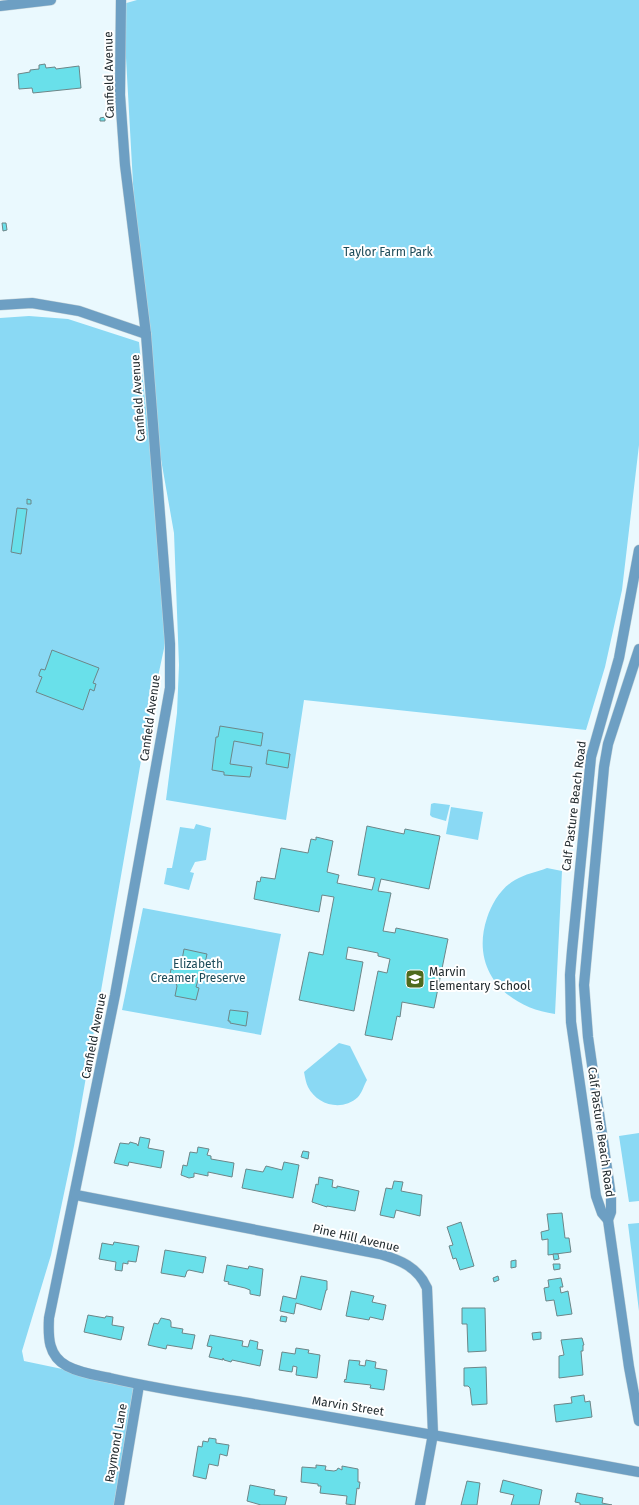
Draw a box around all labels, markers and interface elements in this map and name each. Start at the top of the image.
street label: Canfield Avenue [101,31,117,119]
park label: Taylor Farm Park [343,245,434,259]
street label: Canfield Avenue [128,354,148,442]
street label: Canfield Avenue [137,674,163,762]
street label: Calf Pasture Beach Road [559,740,589,872]
park label: Elizabeth Creamer Preserve [150,957,246,985]
place label: Marvin Elementary School [429,965,531,993]
school or university icon: Marvin Elementary School [404,968,426,990]
street label: Canfield Avenue [79,992,109,1080]
street label: Calf Pasture Beach Road [585,1066,617,1198]
street label: Pine Hill Avenue [311,1221,401,1255]
street label: Marvin Street [311,1393,386,1419]
street label: Raymond Lane [102,1402,130,1484]

